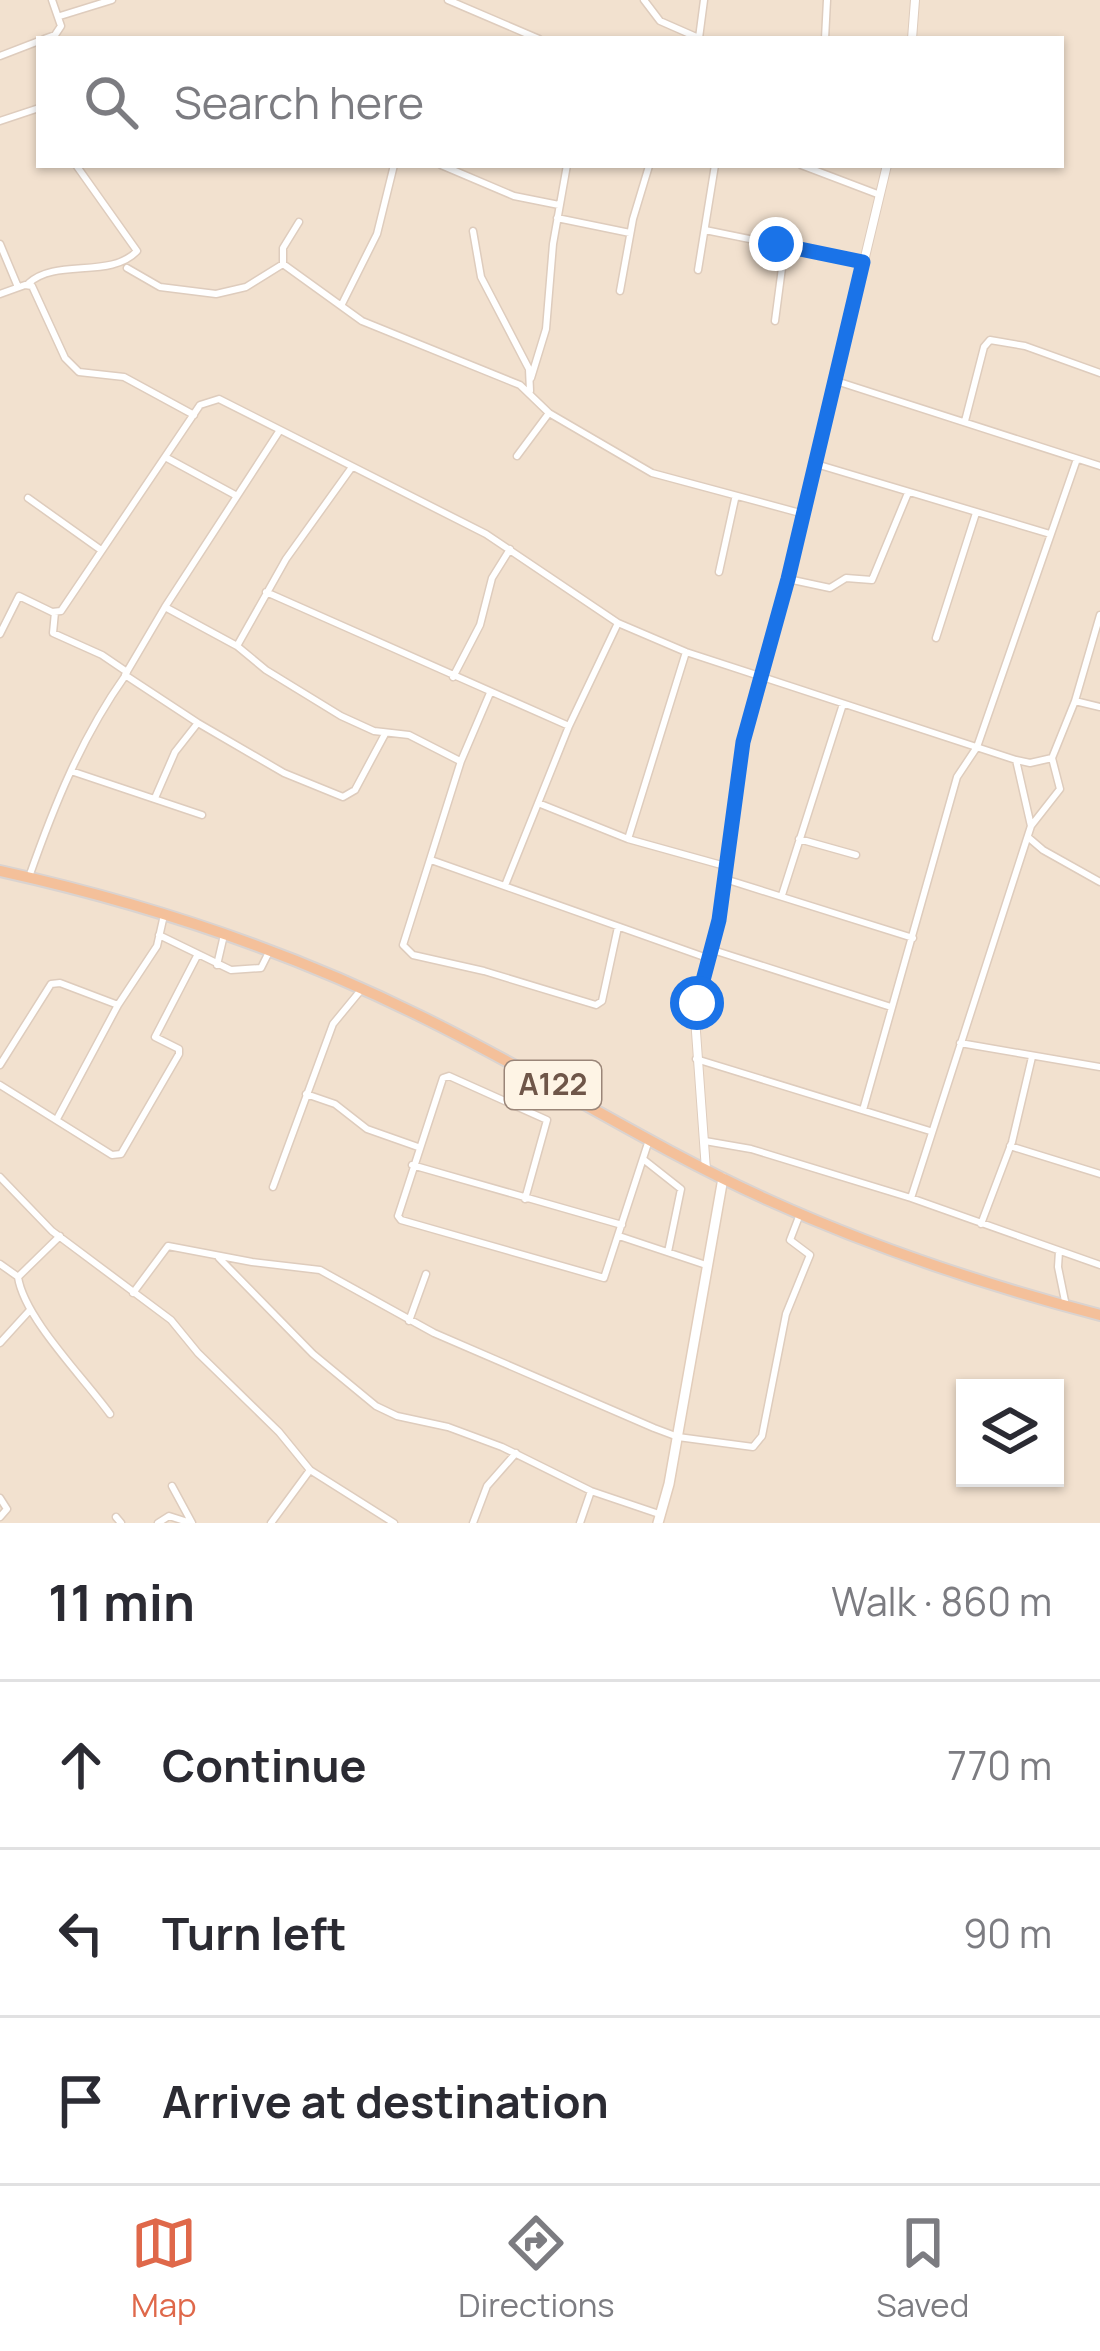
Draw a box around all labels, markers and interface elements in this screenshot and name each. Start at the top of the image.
search box [36,36,1064,168]
icon: search [78,69,144,135]
text: Search here [174,71,424,133]
route end [749,217,803,271]
route start [670,976,724,1030]
road number: A122 [505,1061,601,1109]
map controls [956,1379,1064,1487]
button: layers [956,1379,1064,1487]
text: 11 min [48,1567,195,1636]
text: Walk · 860 m [831,1574,1052,1628]
icon: ahead [48,1732,114,1798]
text: Continue [162,1734,367,1796]
text: 770 m [947,1738,1052,1792]
icon: left [48,1900,114,1966]
text: Turn left [162,1902,347,1964]
text: 90 m [963,1906,1052,1960]
icon: arrive [48,2068,114,2134]
text: Arrive at destination [162,2070,609,2132]
tab: Map [131,2210,197,2327]
tab: Directions [458,2210,615,2327]
tab: Saved [876,2210,969,2327]

